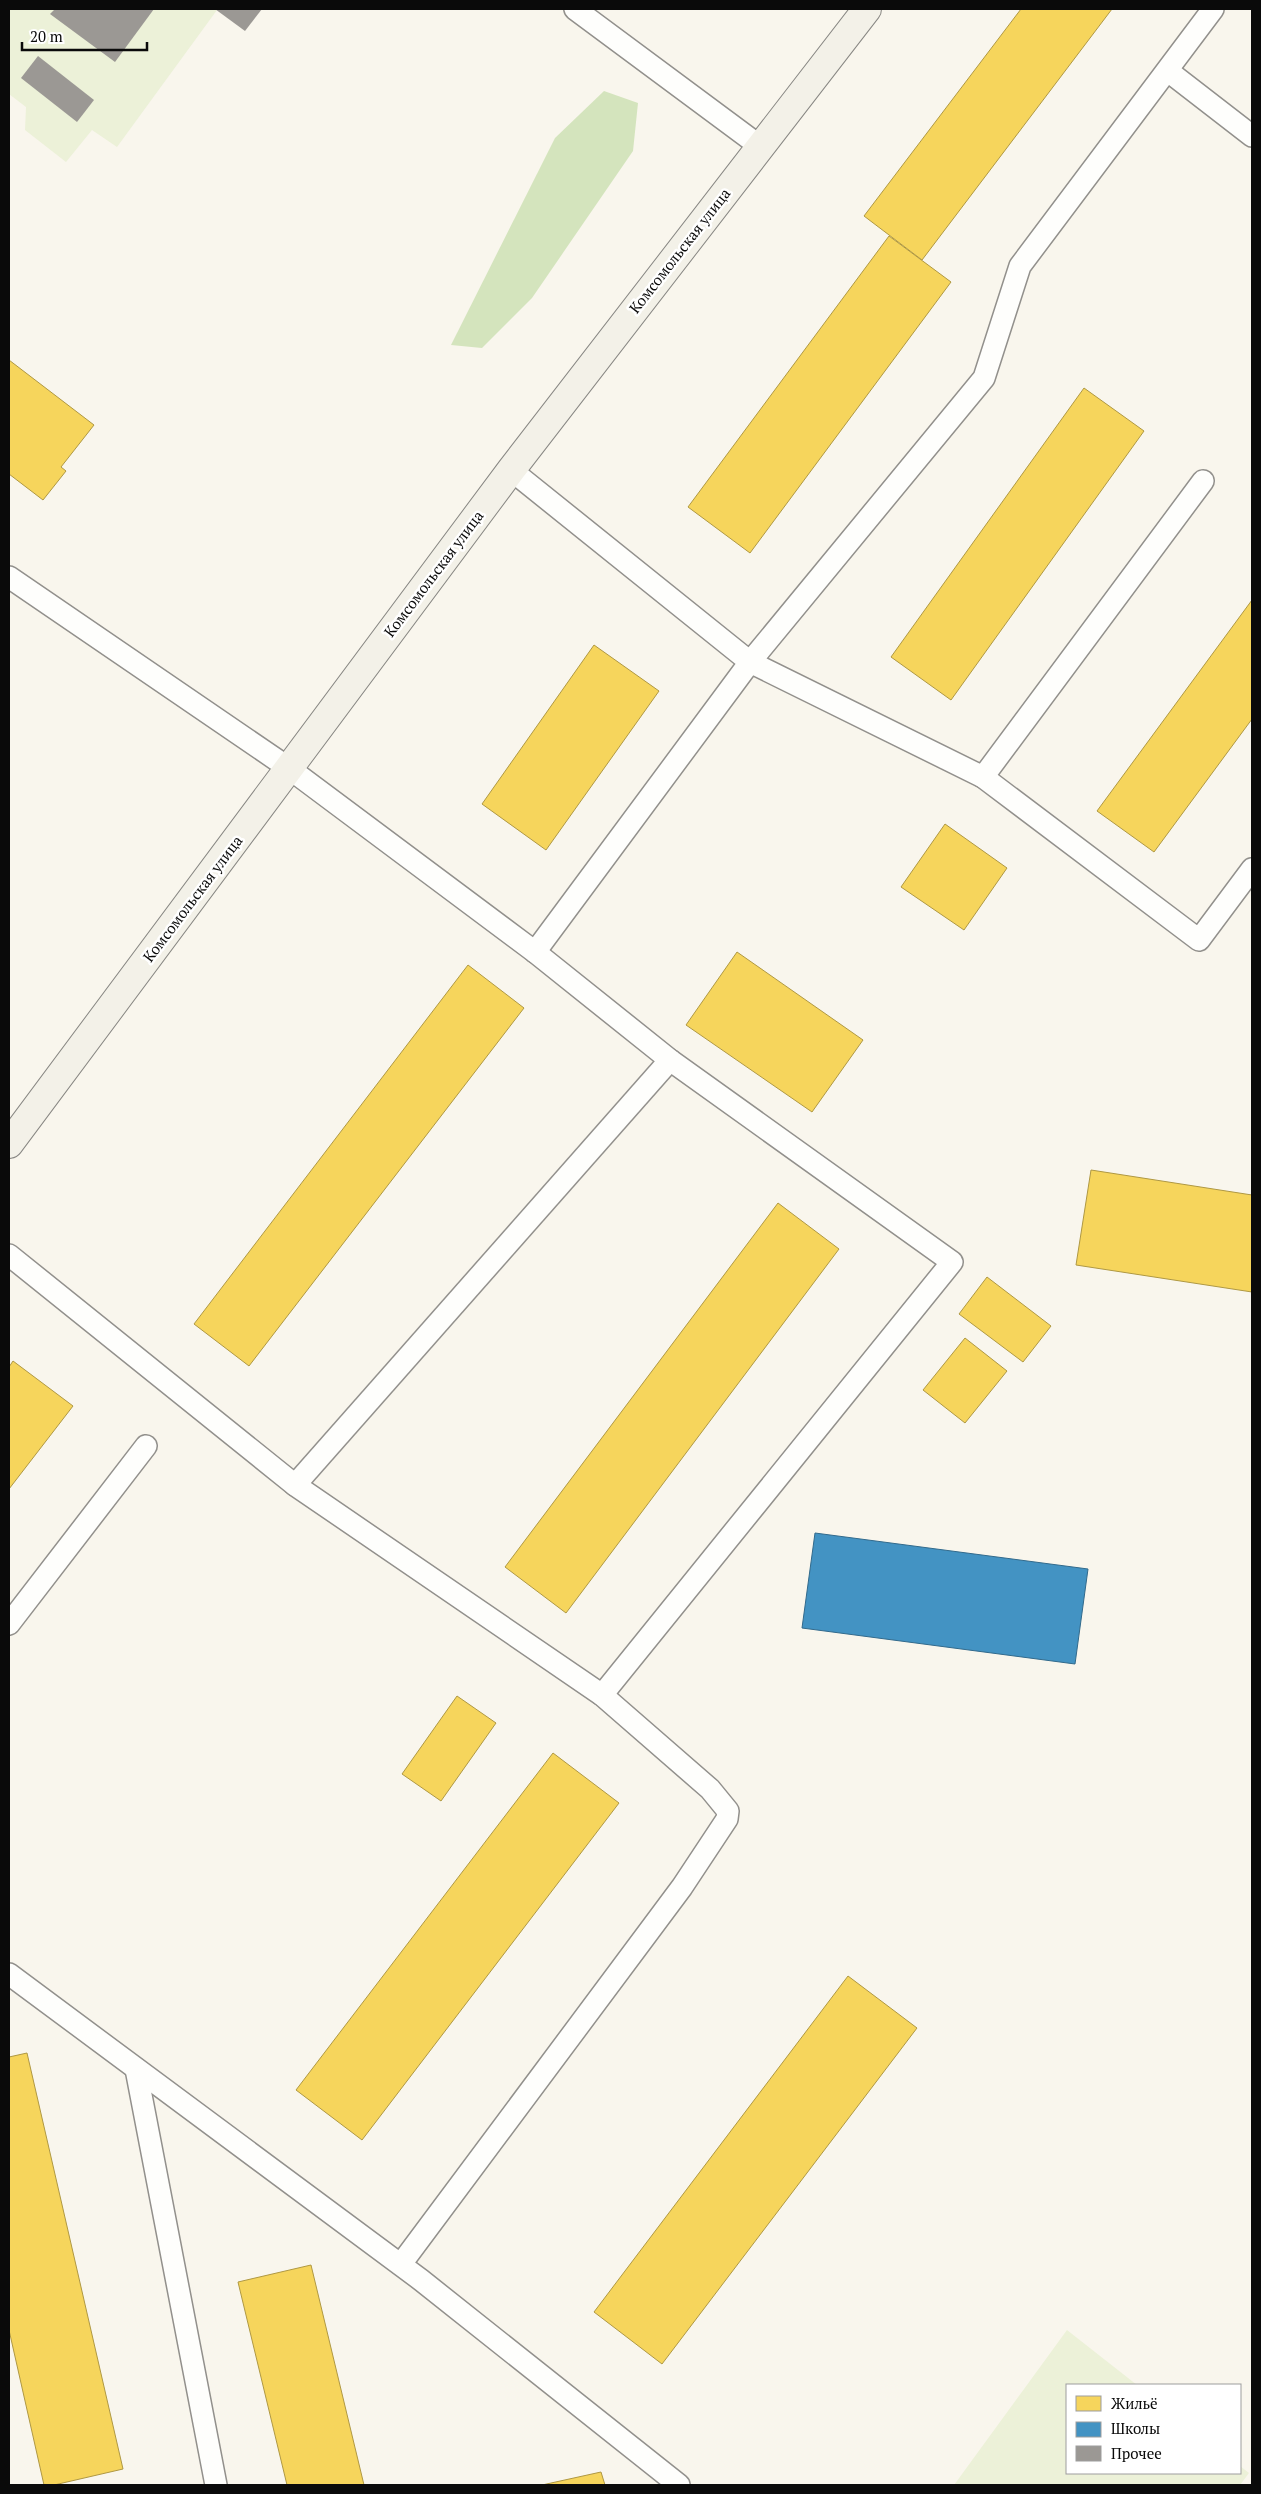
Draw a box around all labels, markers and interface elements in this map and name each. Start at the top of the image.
scale bar [22,20,148,52]
text: 20 m [30,26,63,46]
street label: Комсомольская улица [624,183,735,317]
street label: Комсомольская улица [379,506,488,641]
street label: Комсомольская улица [138,831,247,966]
legend [1066,2384,1241,2474]
text: Жильё [1111,2393,1158,2413]
text: Школы [1111,2418,1160,2438]
text: Прочее [1111,2443,1162,2463]

